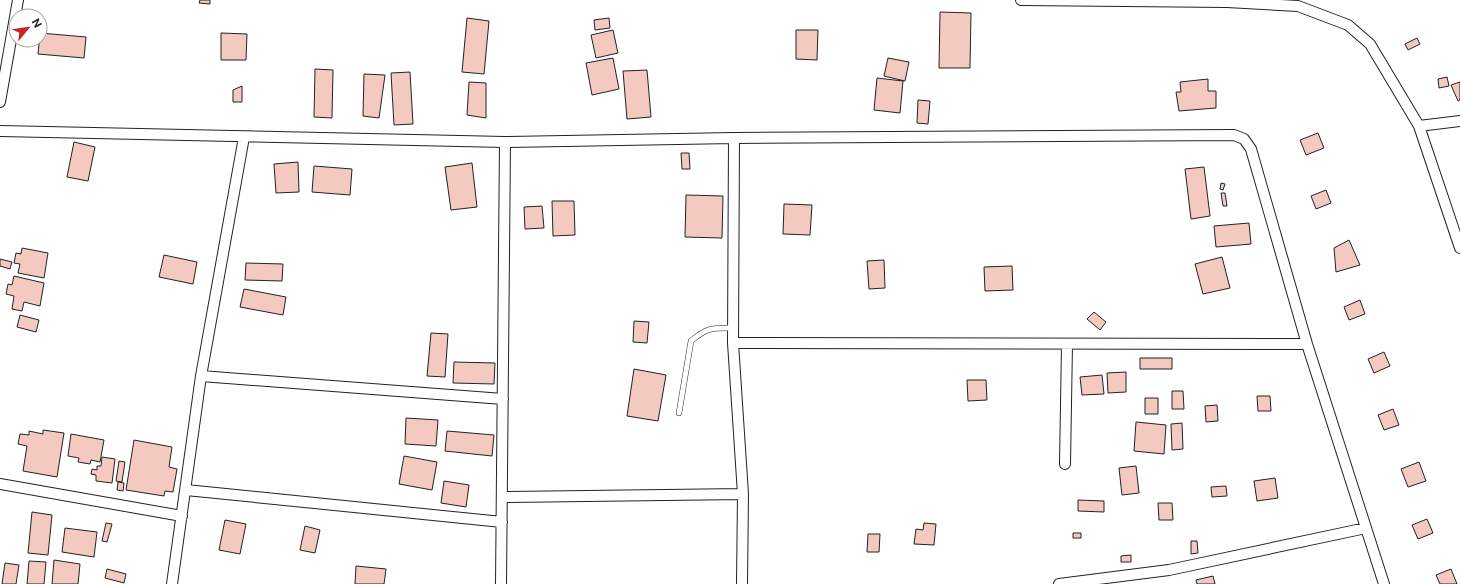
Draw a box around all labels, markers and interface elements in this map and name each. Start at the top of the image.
north arrow [8,8,48,48]
text: N [29,16,44,30]

